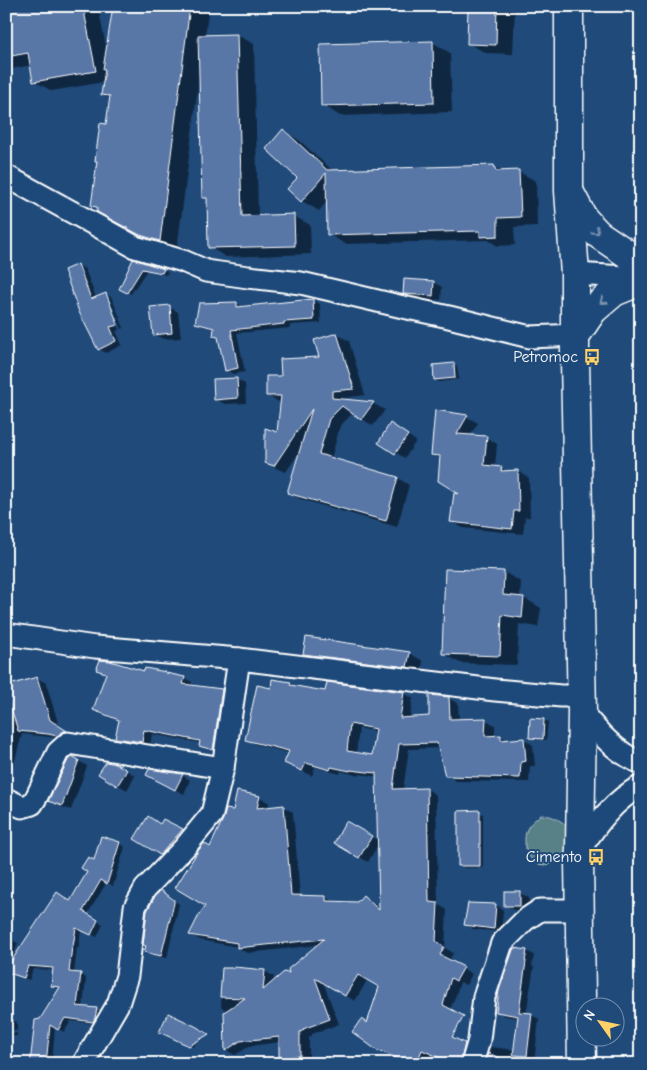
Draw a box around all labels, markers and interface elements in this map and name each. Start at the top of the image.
one-way arrow [590,225,599,234]
one-way arrow [600,296,609,304]
bus stop icon: Petromoc [582,347,602,367]
place label: Petromoc [513,348,578,366]
bus stop icon: Cimento [586,847,606,867]
place label: Cimento [526,848,582,866]
north arrow [574,998,624,1048]
text: N [580,1007,599,1024]

